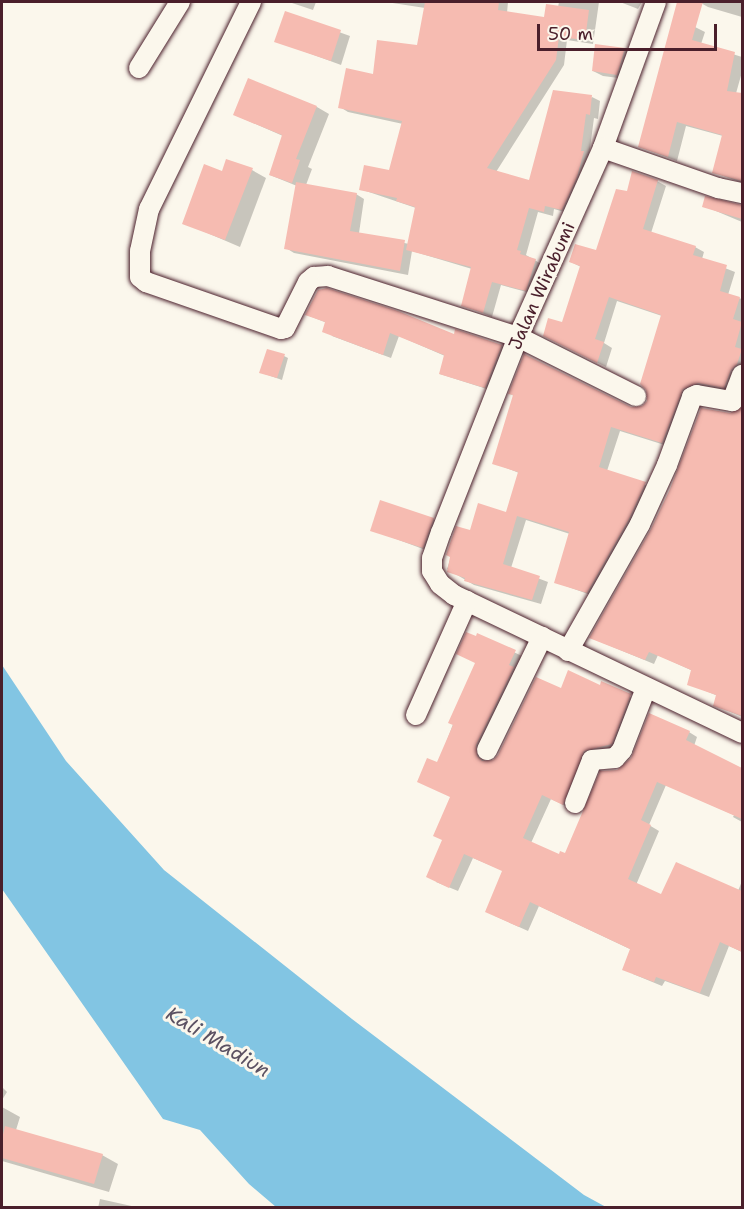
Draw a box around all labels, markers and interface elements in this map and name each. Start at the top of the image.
scale bar [540,12,720,50]
text: 50 m [548,22,593,46]
street label: Jalan Wirabumi [504,219,580,353]
water label: Kali Madiun [162,1002,274,1082]

